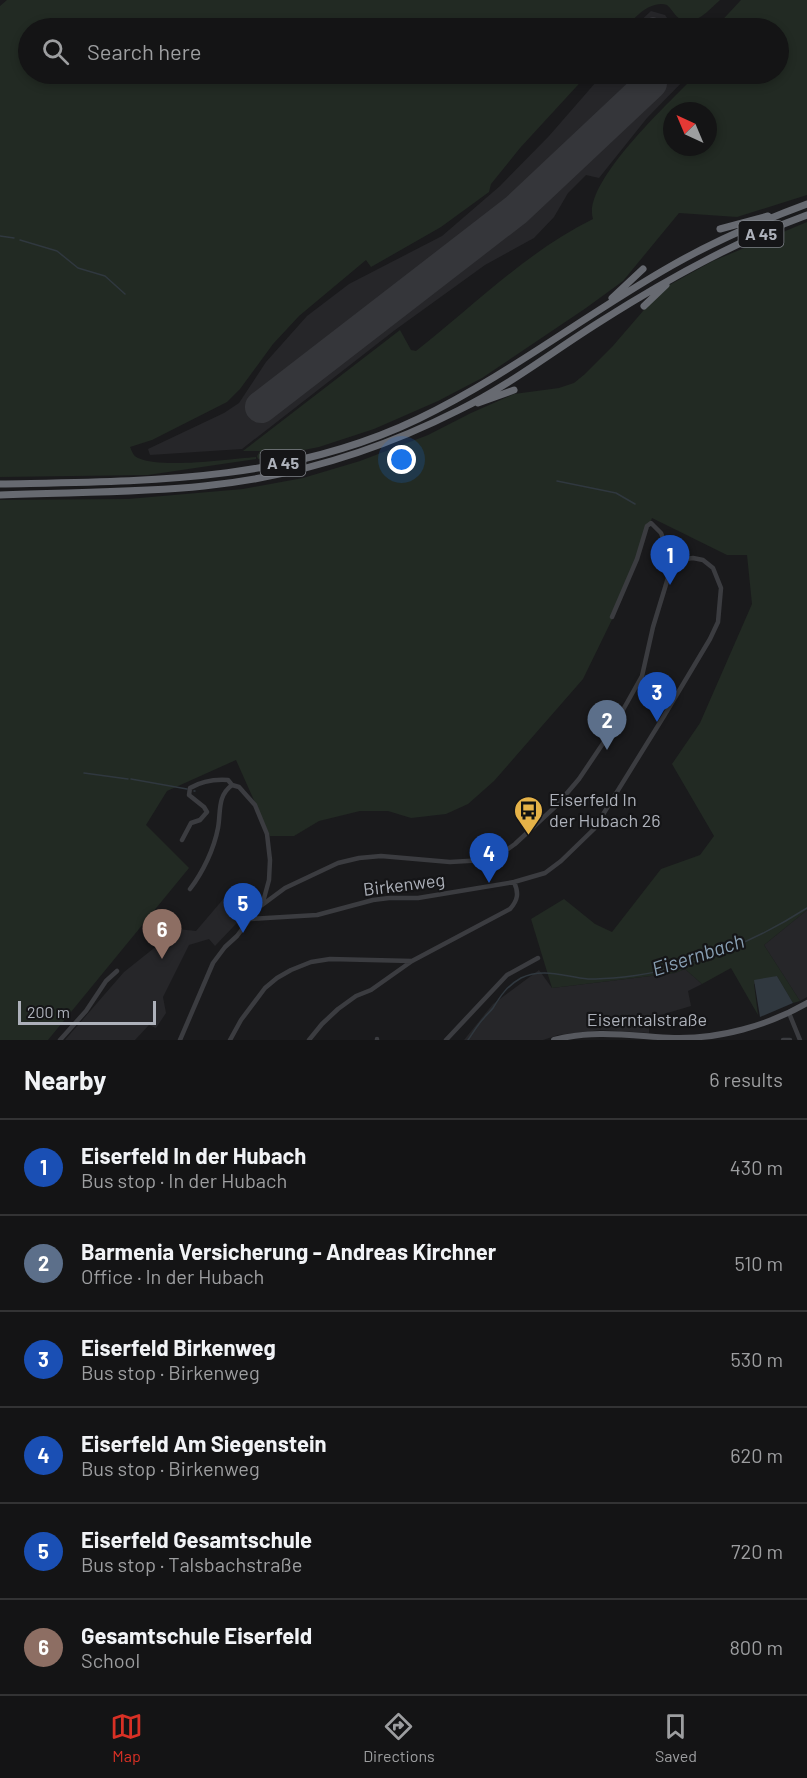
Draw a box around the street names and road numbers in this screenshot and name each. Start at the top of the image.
road number: A 45 [738,221,783,247]
road number: A 45 [260,450,306,476]
street label: Birkenweg [362,868,446,900]
street label: Eiserntalstraße [587,1008,707,1030]

